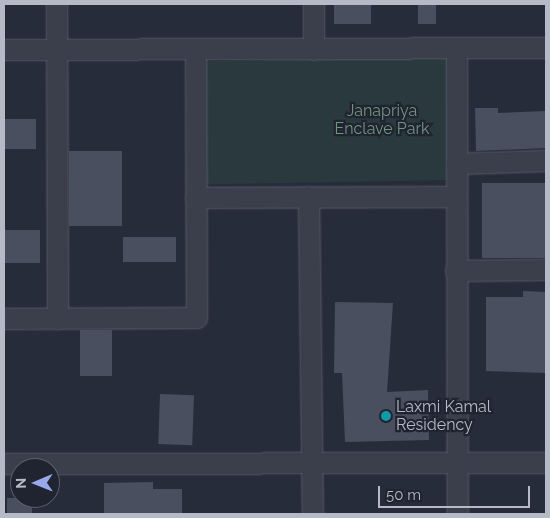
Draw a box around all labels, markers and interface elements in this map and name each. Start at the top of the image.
park label: Janapriya Enclave Park [335,101,429,139]
place label: Laxmi Kamal Residency [396,397,491,435]
marker: Laxmi Kamal Residency [380,410,392,422]
north arrow [10,458,60,508]
scale bar [380,476,532,508]
text: N [13,478,29,489]
text: 50 m [386,486,421,504]

